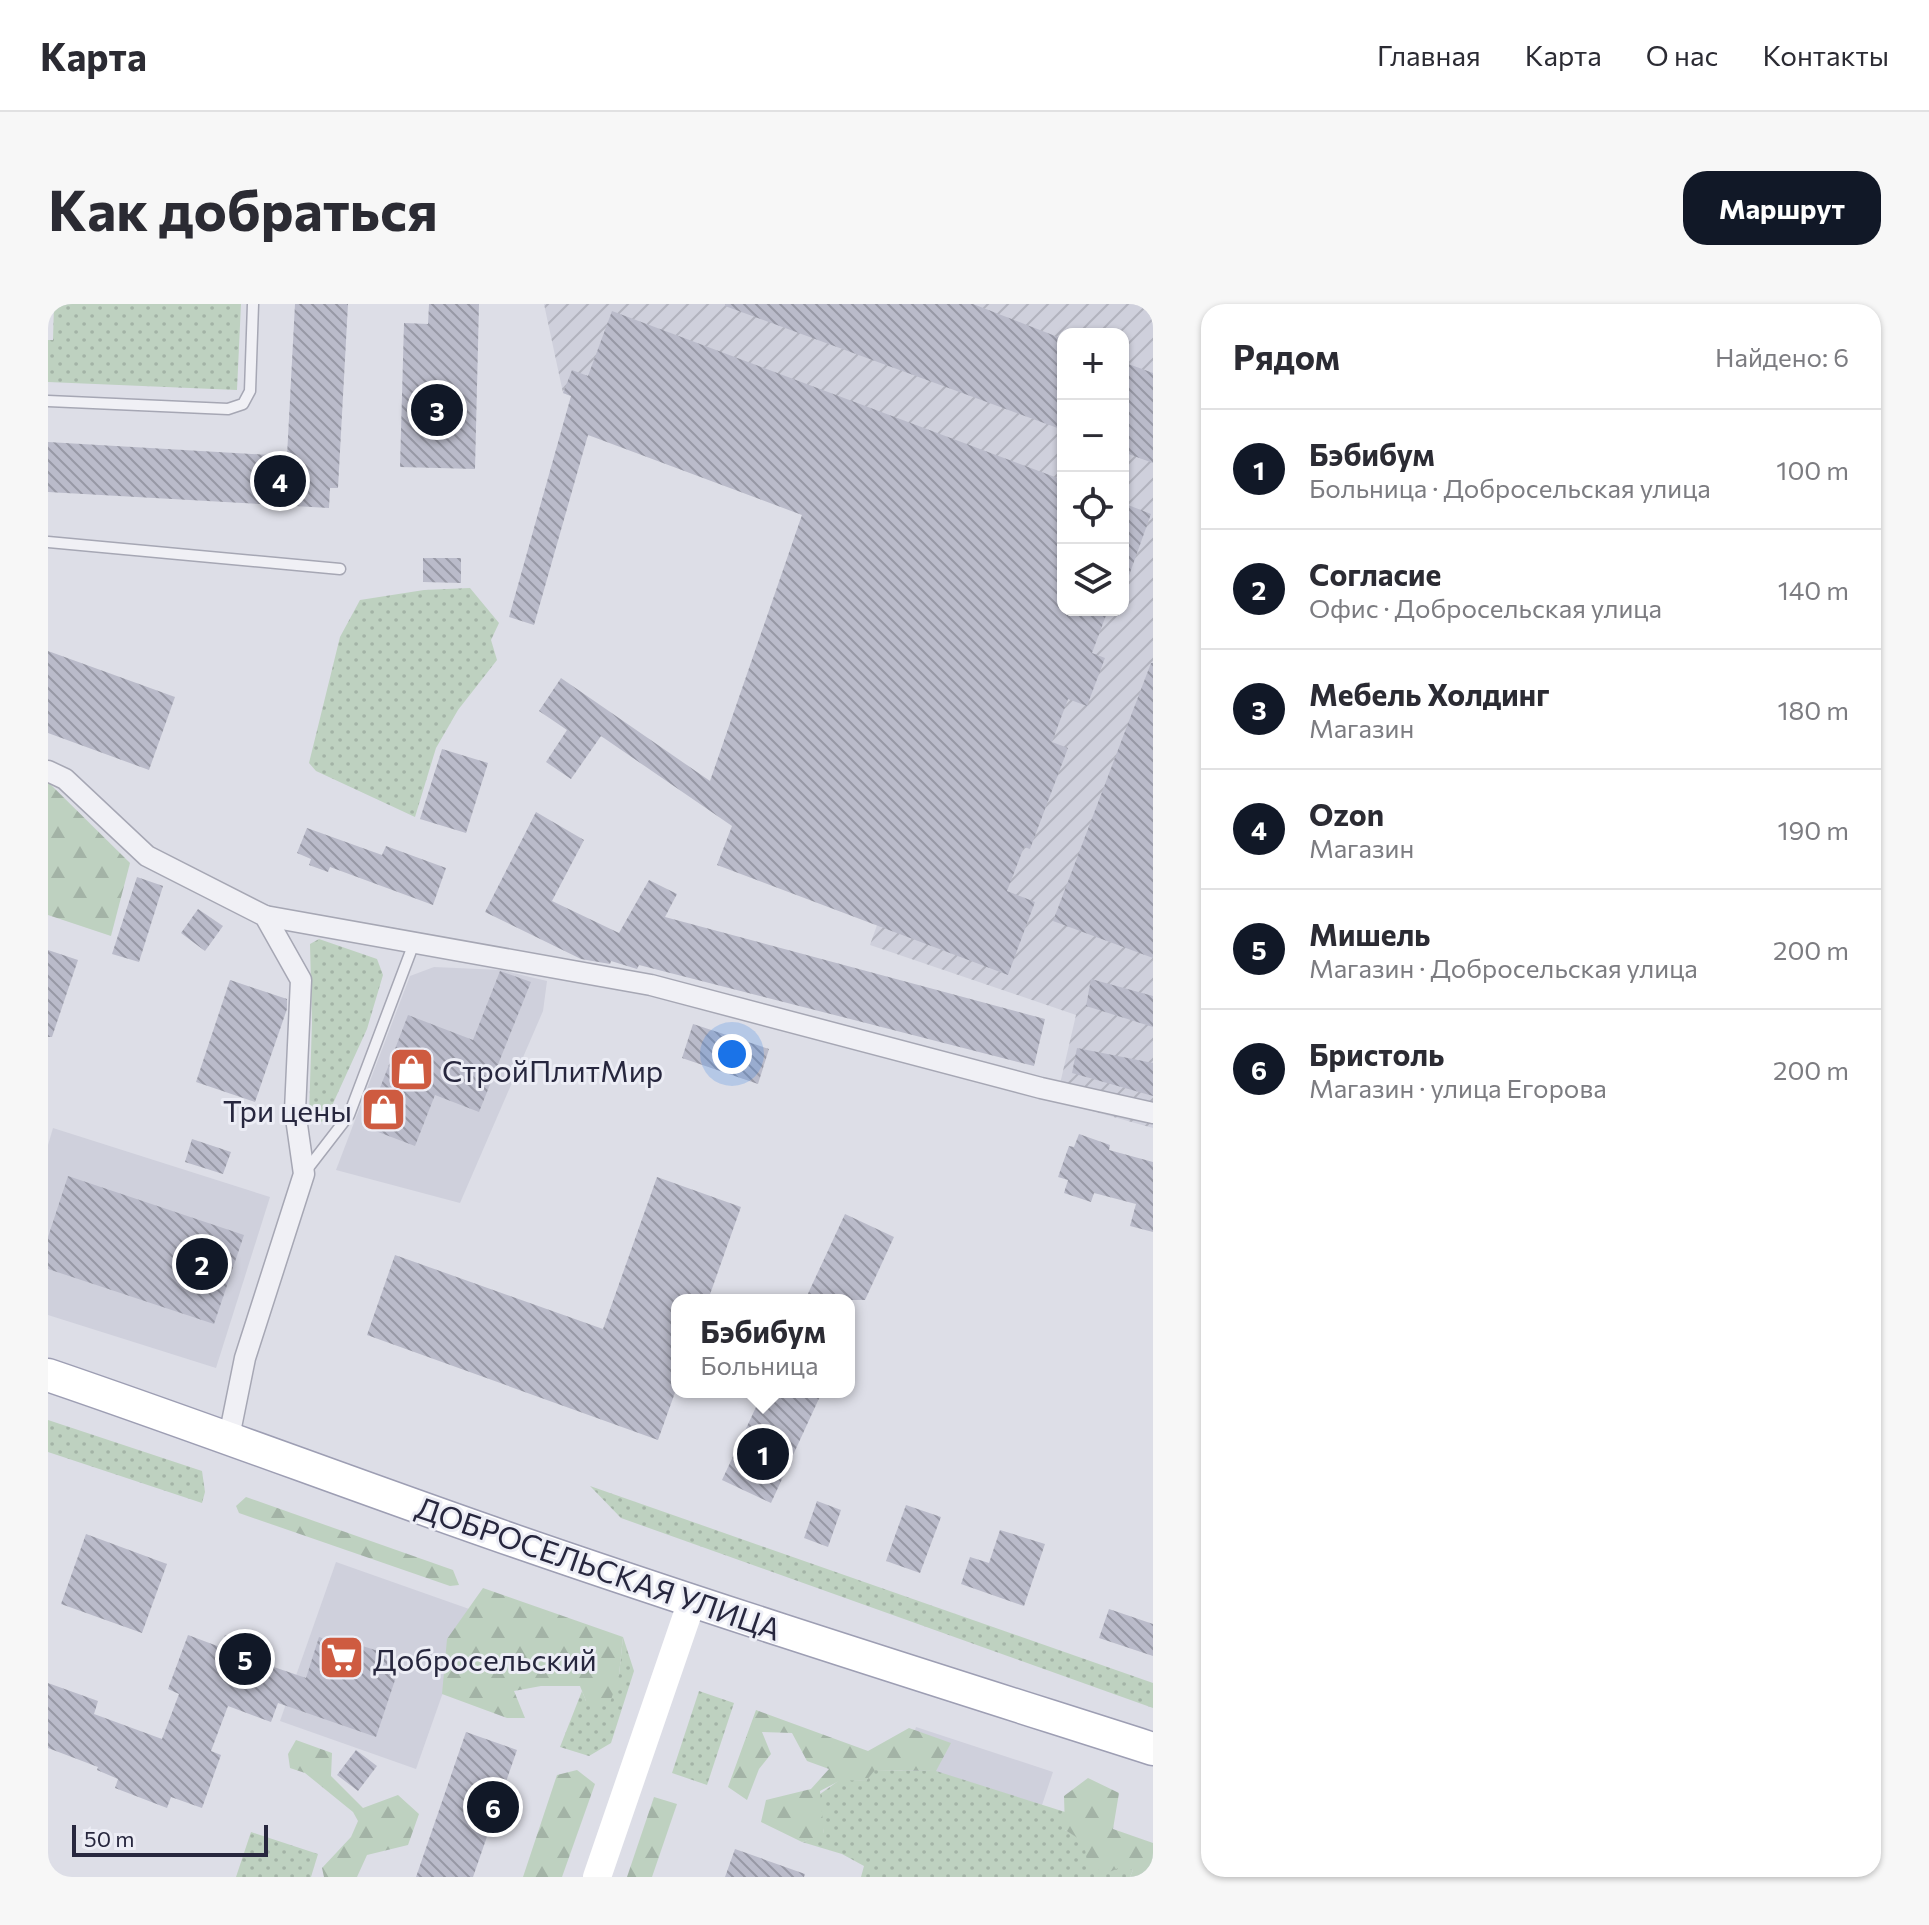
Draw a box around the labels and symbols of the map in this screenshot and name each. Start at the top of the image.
pin: 3 [411,380,463,440]
pin: 4 [254,451,306,511]
your location [712,1034,752,1074]
shop icon: СтройПлитМир [387,1045,435,1093]
place label: СтройПлитМир [442,1051,663,1088]
shop icon: Три цены [359,1085,407,1133]
place label: Три цены [223,1091,352,1128]
pin: 2 [176,1234,228,1294]
pin: 1 [737,1424,789,1484]
street label: ДОБРОСЕЛЬСКАЯ УЛИЦА [412,1487,786,1647]
pin: 5 [219,1629,271,1689]
supermarket icon: Добросельский [318,1634,366,1682]
place label: Добросельский [373,1640,597,1677]
pin: 6 [467,1777,519,1837]
scale bar [72,1821,268,1857]

